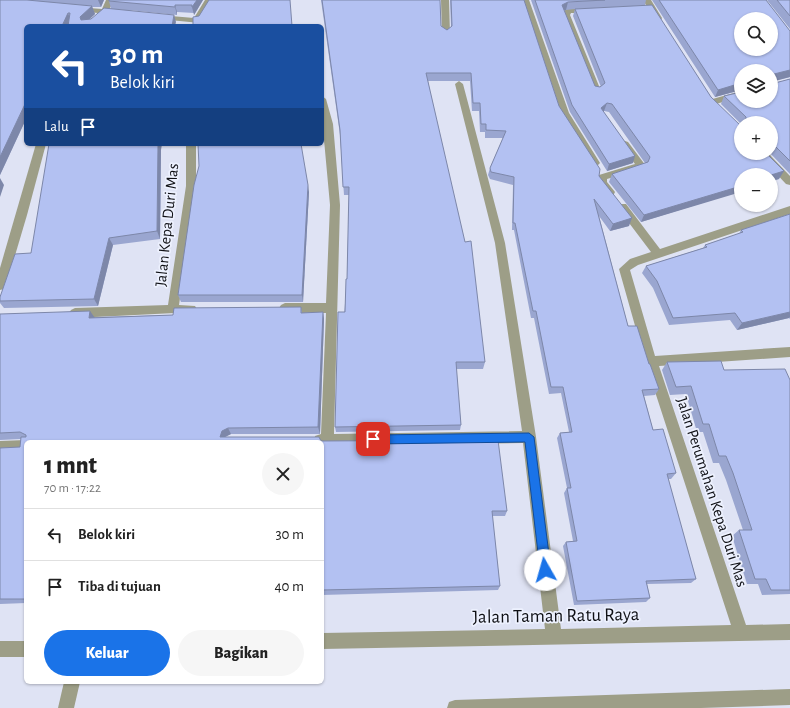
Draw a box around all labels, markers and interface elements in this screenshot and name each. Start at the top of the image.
map controls [734,12,778,212]
button: search [734,12,778,56]
icon: left [44,40,96,92]
text: 30 m [110,41,163,69]
button: layers [734,64,778,108]
text: Belok kiri [110,74,175,92]
icon: arrive [77,116,99,138]
button: + [734,116,778,160]
text: Lalu [44,119,69,134]
street label: Jalan Kepa Duri Mas [153,163,181,287]
button: − [734,168,778,212]
street label: Jalan Perumahan Kepa Duri Mas [674,395,750,589]
pin [356,422,390,456]
icon: arrive [362,428,384,450]
button: close [262,453,304,495]
text: 1 mnt [44,454,97,478]
text: 70 m · 17:22 [44,482,101,495]
icon: left [44,524,66,546]
text: Belok kiri [78,527,135,542]
text: 30 m [275,527,304,542]
position arrow [524,549,566,591]
icon: arrive [44,576,66,598]
text: Tiba di tujuan [78,579,161,594]
text: 40 m [274,579,304,594]
street label: Jalan Taman Ratu Raya [472,605,640,627]
button: Keluar [44,630,170,676]
button: Bagikan [178,630,304,676]

